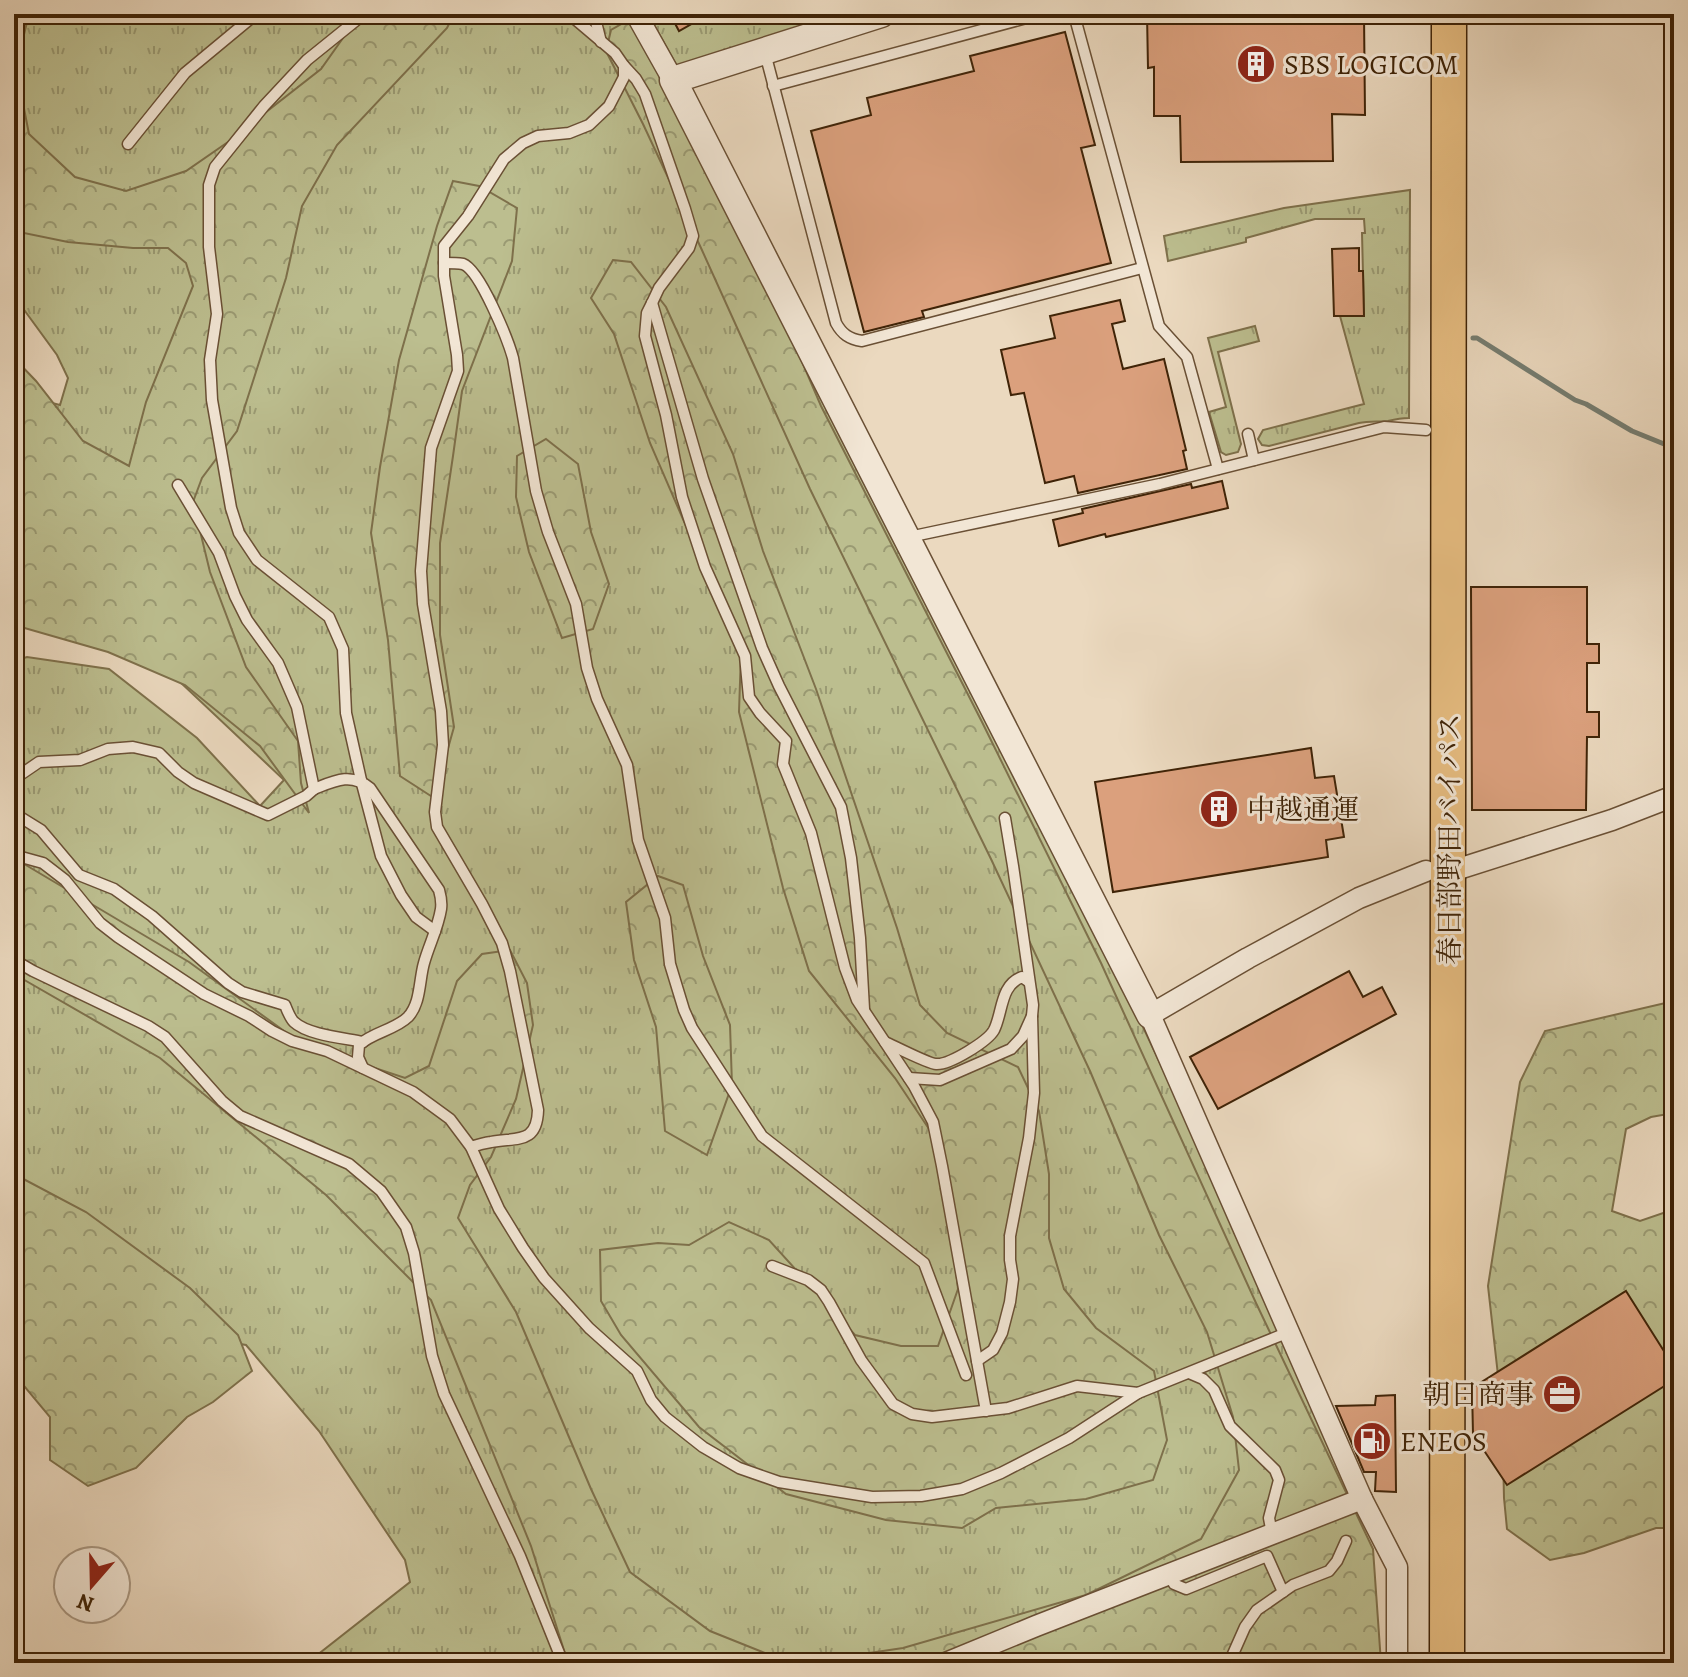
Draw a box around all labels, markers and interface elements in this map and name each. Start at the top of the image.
building icon: SBS LOGICOM [1235,43,1277,85]
place label: SBS LOGICOM [1284,46,1459,84]
street label: 春日部野田バイパス [1431,713,1469,965]
building icon: 中越通運 [1198,788,1240,830]
place label: 中越通運 [1247,791,1359,829]
office icon: 朝日商事 [1541,1373,1583,1415]
place label: 朝日商事 [1422,1376,1534,1414]
fuel station icon: ENEOS [1351,1420,1393,1462]
place label: ENEOS [1400,1423,1487,1461]
north arrow [52,1545,132,1625]
text: N [73,1586,98,1620]

